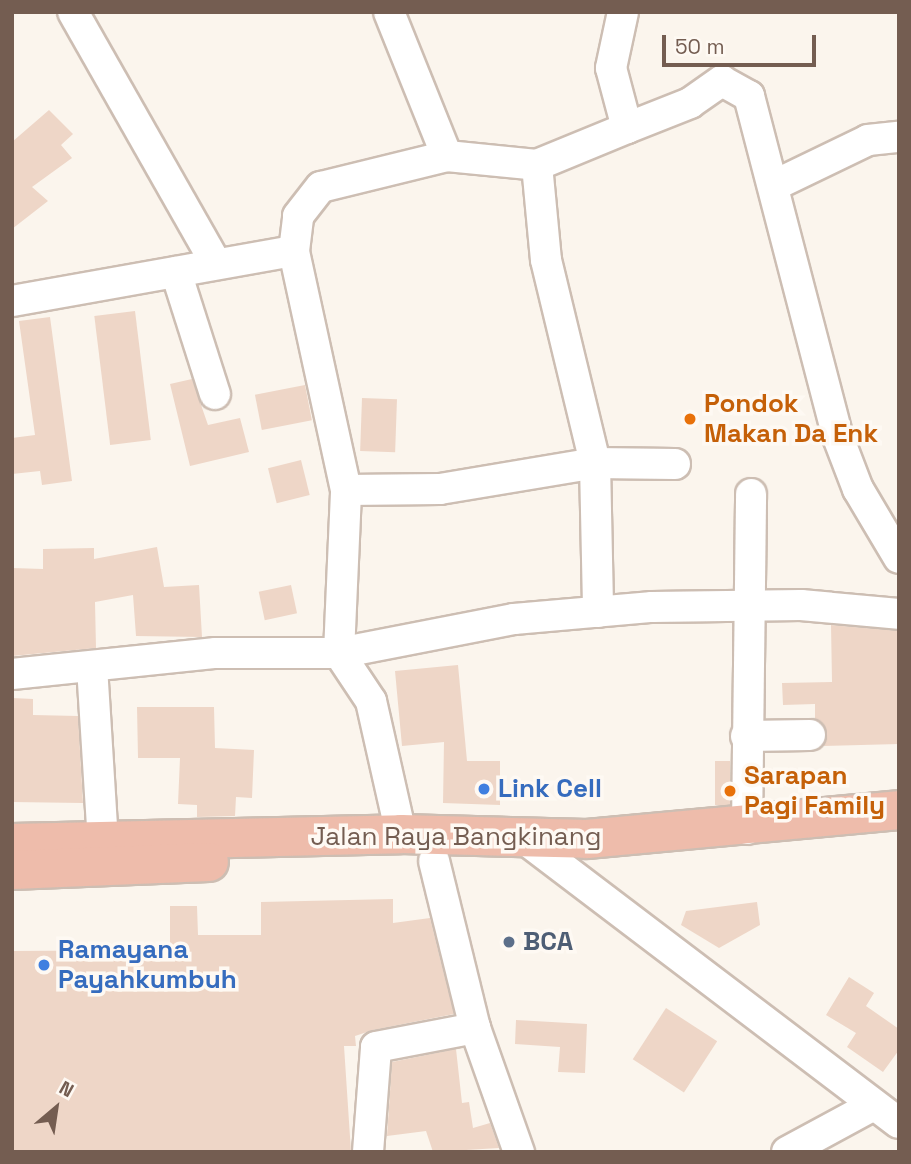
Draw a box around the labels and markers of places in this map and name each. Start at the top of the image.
place label: Pondok Makan Da Enk [704,388,878,450]
marker: Pondok Makan Da Enk [682,411,698,427]
place label: Sarapan Pagi Family [744,760,885,822]
place label: Link Cell [498,773,602,805]
marker: Link Cell [476,781,492,797]
marker: Sarapan Pagi Family [722,783,738,799]
place label: BCA [523,926,573,958]
place label: Ramayana Payahkumbuh [58,934,237,996]
marker: BCA [501,934,517,950]
marker: Ramayana Payahkumbuh [36,957,52,973]

